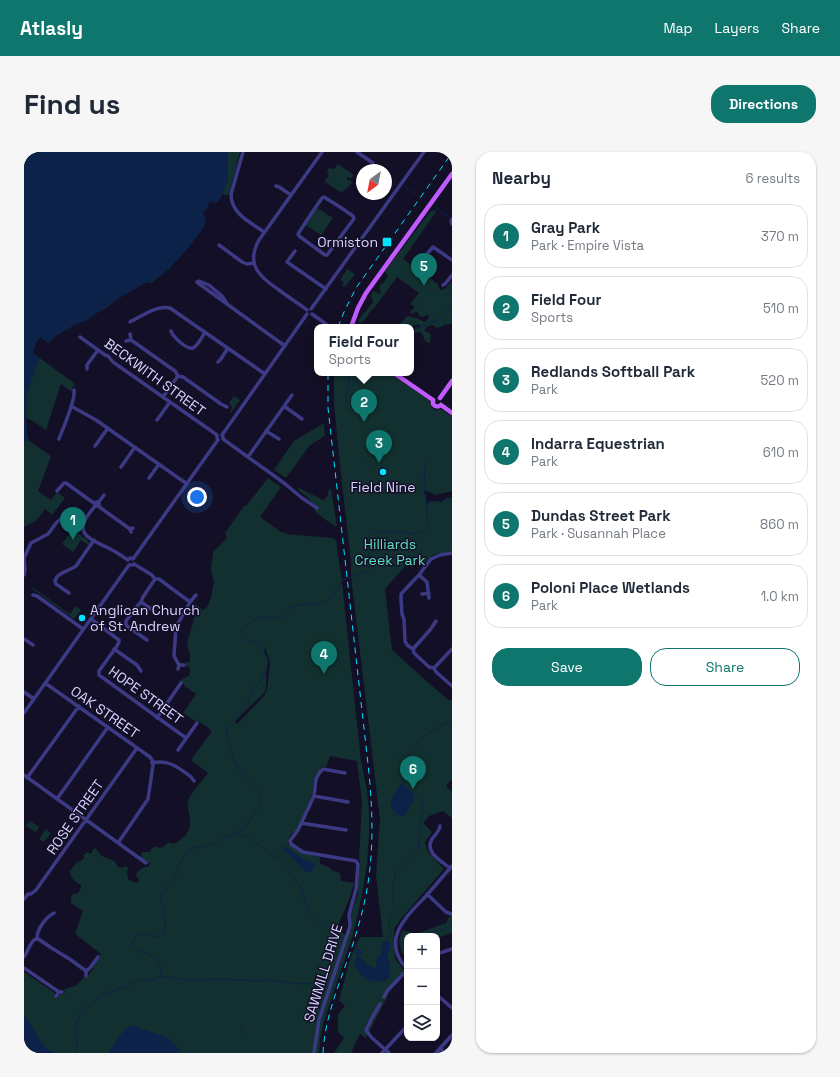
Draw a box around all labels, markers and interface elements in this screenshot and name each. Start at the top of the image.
text: Atlasly [20,16,83,41]
text: Map [663,19,693,37]
text: Layers [715,19,759,37]
text: Share [781,19,820,37]
button: Directions [711,85,816,123]
text: Find us [24,86,121,122]
north arrow [356,164,392,200]
text: Nearby [492,167,551,189]
text: 6 results [746,170,800,187]
text: Gray Park [531,218,600,237]
text: 1 [503,228,509,245]
text: 370 m [761,228,799,245]
place label: Ormiston [317,233,378,251]
marker: Ormiston [381,236,393,248]
text: Park · Empire Vista [531,237,644,254]
pin: 5 [411,253,437,286]
text: Field Four [531,290,601,309]
text: 2 [502,300,510,317]
text: 510 m [763,300,799,317]
text: Sports [531,309,573,326]
popup [314,324,414,376]
text: Field Four [329,332,399,351]
street label: BECKWITH STREET [101,334,209,420]
text: Sports [329,351,371,368]
text: Redlands Softball Park [531,362,695,381]
text: 3 [502,372,510,389]
text: 520 m [761,372,799,389]
text: Park [531,381,558,398]
pin: 2 [351,389,377,422]
pin: 3 [366,430,392,463]
text: Indarra Equestrian [531,434,665,453]
text: 4 [502,444,510,461]
text: 610 m [763,444,799,461]
text: Park [531,453,558,470]
marker: Field Nine [378,467,388,477]
place label: Field Nine [351,478,415,496]
your location [187,487,207,507]
text: Dundas Street Park [531,506,671,525]
pin: 1 [60,507,86,540]
text: 5 [502,516,510,533]
text: 860 m [760,516,799,533]
text: Park · Susannah Place [531,525,666,542]
park label: Hilliards Creek Park [355,535,426,569]
text: Poloni Place Wetlands [531,578,690,597]
text: 6 [502,588,510,605]
text: 1.0 km [761,588,799,605]
text: Park [531,597,558,614]
place label: Anglican Church of St. Andrew [90,601,200,635]
marker: Anglican Church of St. Andrew [77,613,87,623]
pin: 4 [311,641,337,674]
button: Save [492,648,642,686]
button: Share [650,648,800,686]
street label: HOPE STREET [105,662,187,728]
street label: OAK STREET [67,682,143,742]
pin: 6 [400,756,426,789]
street label: ROSE STREET [43,776,107,858]
street label: SAWMILL DRIVE [300,922,346,1024]
map controls [404,933,440,1041]
button: + [404,933,440,969]
button: − [404,969,440,1005]
button: layers [404,1005,440,1041]

